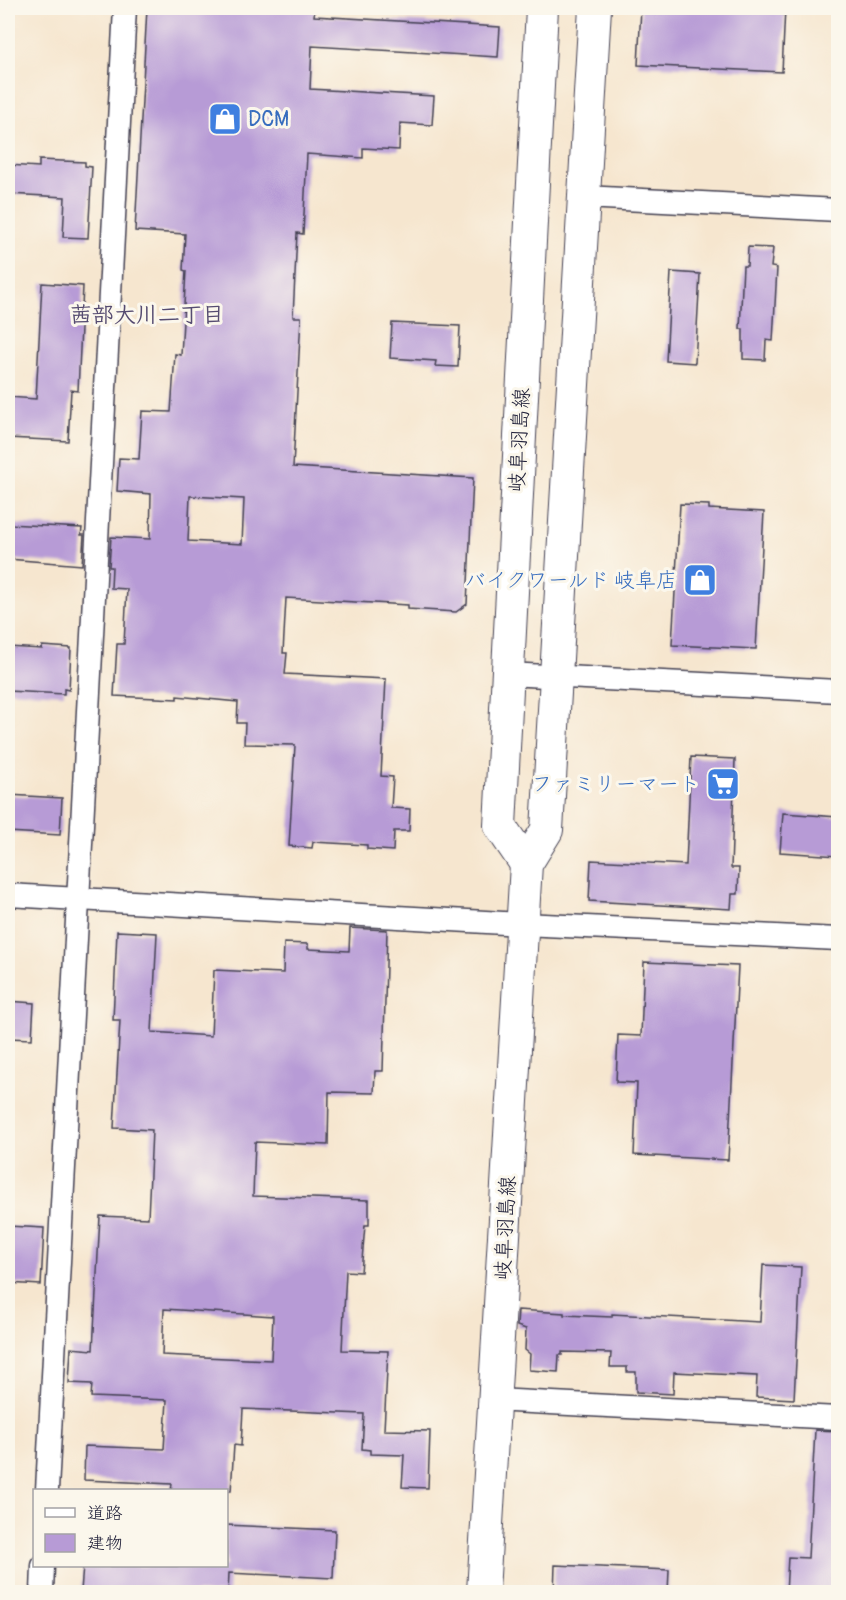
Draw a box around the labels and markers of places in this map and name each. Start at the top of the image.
shop icon: DCM [207,101,243,137]
place label: DCM [248,106,289,133]
shop icon: バイクワールド 岐阜店 [682,562,718,598]
place label: バイクワールド 岐阜店 [465,567,677,594]
supermarket icon: ファミリーマート [705,766,741,802]
place label: ファミリーマート [532,771,700,798]

